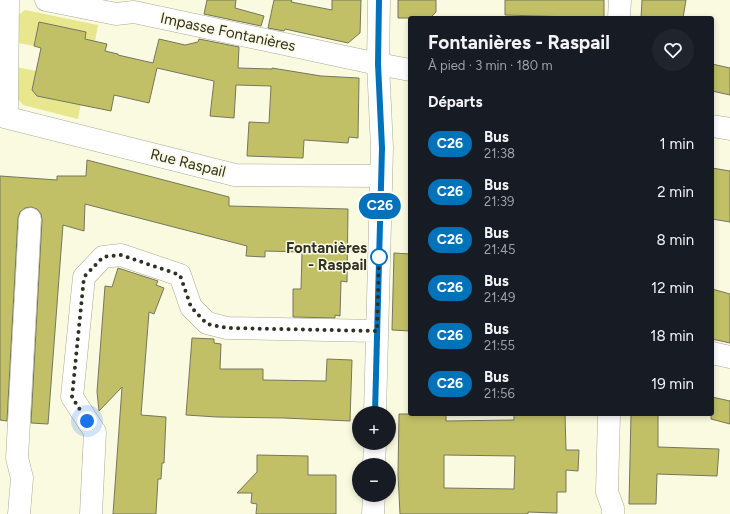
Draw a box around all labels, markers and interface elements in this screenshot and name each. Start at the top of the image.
street label: Impasse Fontanières [159,9,297,55]
button: heart [652,29,694,71]
text: Fontanières - Raspail [428,31,610,54]
text: À pied · 3 min · 180 m [428,58,552,73]
text: Départs [428,93,483,111]
text: Bus [484,128,509,146]
text: C26 [437,135,463,152]
text: 1 min [659,135,694,153]
street label: Rue Raspail [148,145,228,181]
text: 21:38 [484,146,515,161]
text: Bus [484,176,509,194]
text: C26 [437,183,463,200]
text: 2 min [657,183,694,201]
line badge: C26 [357,193,403,219]
text: 21:39 [484,194,514,209]
text: C26 [367,197,393,214]
text: Bus [484,224,509,242]
text: C26 [437,231,463,248]
text: 8 min [656,231,694,249]
place label: Fontanières - Raspail [286,239,367,274]
text: 21:45 [484,242,515,257]
marker: Fontanières - Raspail [370,248,388,266]
text: Bus [484,272,509,290]
text: C26 [437,279,463,296]
text: 12 min [651,279,694,297]
text: 21:49 [484,290,515,305]
text: Bus [484,320,509,338]
text: C26 [437,327,463,344]
text: 18 min [650,327,694,345]
text: 21:55 [484,338,515,353]
text: Bus [484,368,509,386]
text: C26 [437,375,463,392]
text: 19 min [651,375,694,393]
text: 21:56 [484,386,515,401]
map controls [352,406,396,502]
button: + [352,406,396,450]
your location [77,411,97,431]
button: − [352,458,396,502]

